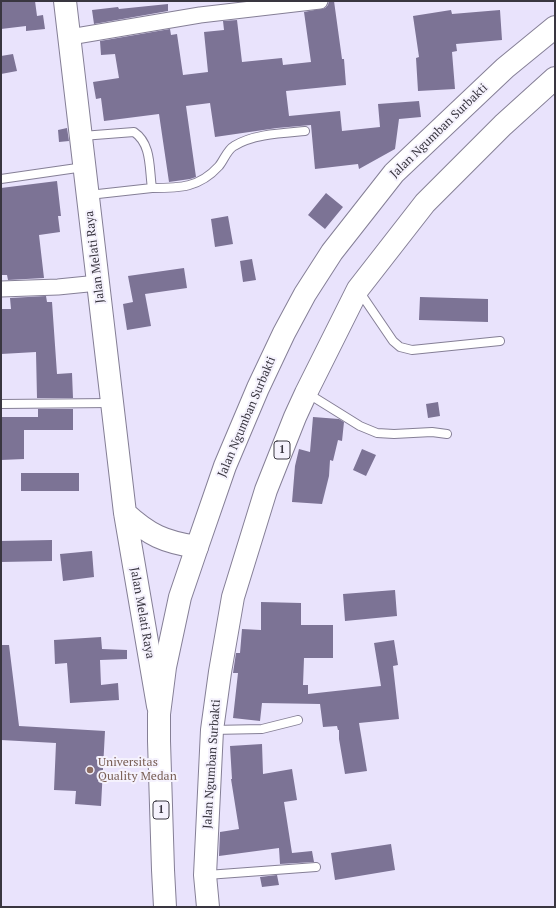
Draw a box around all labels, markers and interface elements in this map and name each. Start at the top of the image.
street label: Jalan Ngumban Surbakti [387,81,491,181]
street label: Jalan Melati Raya [82,210,108,304]
street label: Jalan Ngumban Surbakti [215,355,279,479]
road number: 1 [274,441,290,459]
street label: Jalan Melati Raya [127,566,157,660]
street label: Jalan Ngumban Surbakti [200,699,224,829]
place label: Universitas Quality Medan [98,756,177,784]
marker: Universitas Quality Medan [85,765,95,775]
road number: 1 [153,801,169,819]

